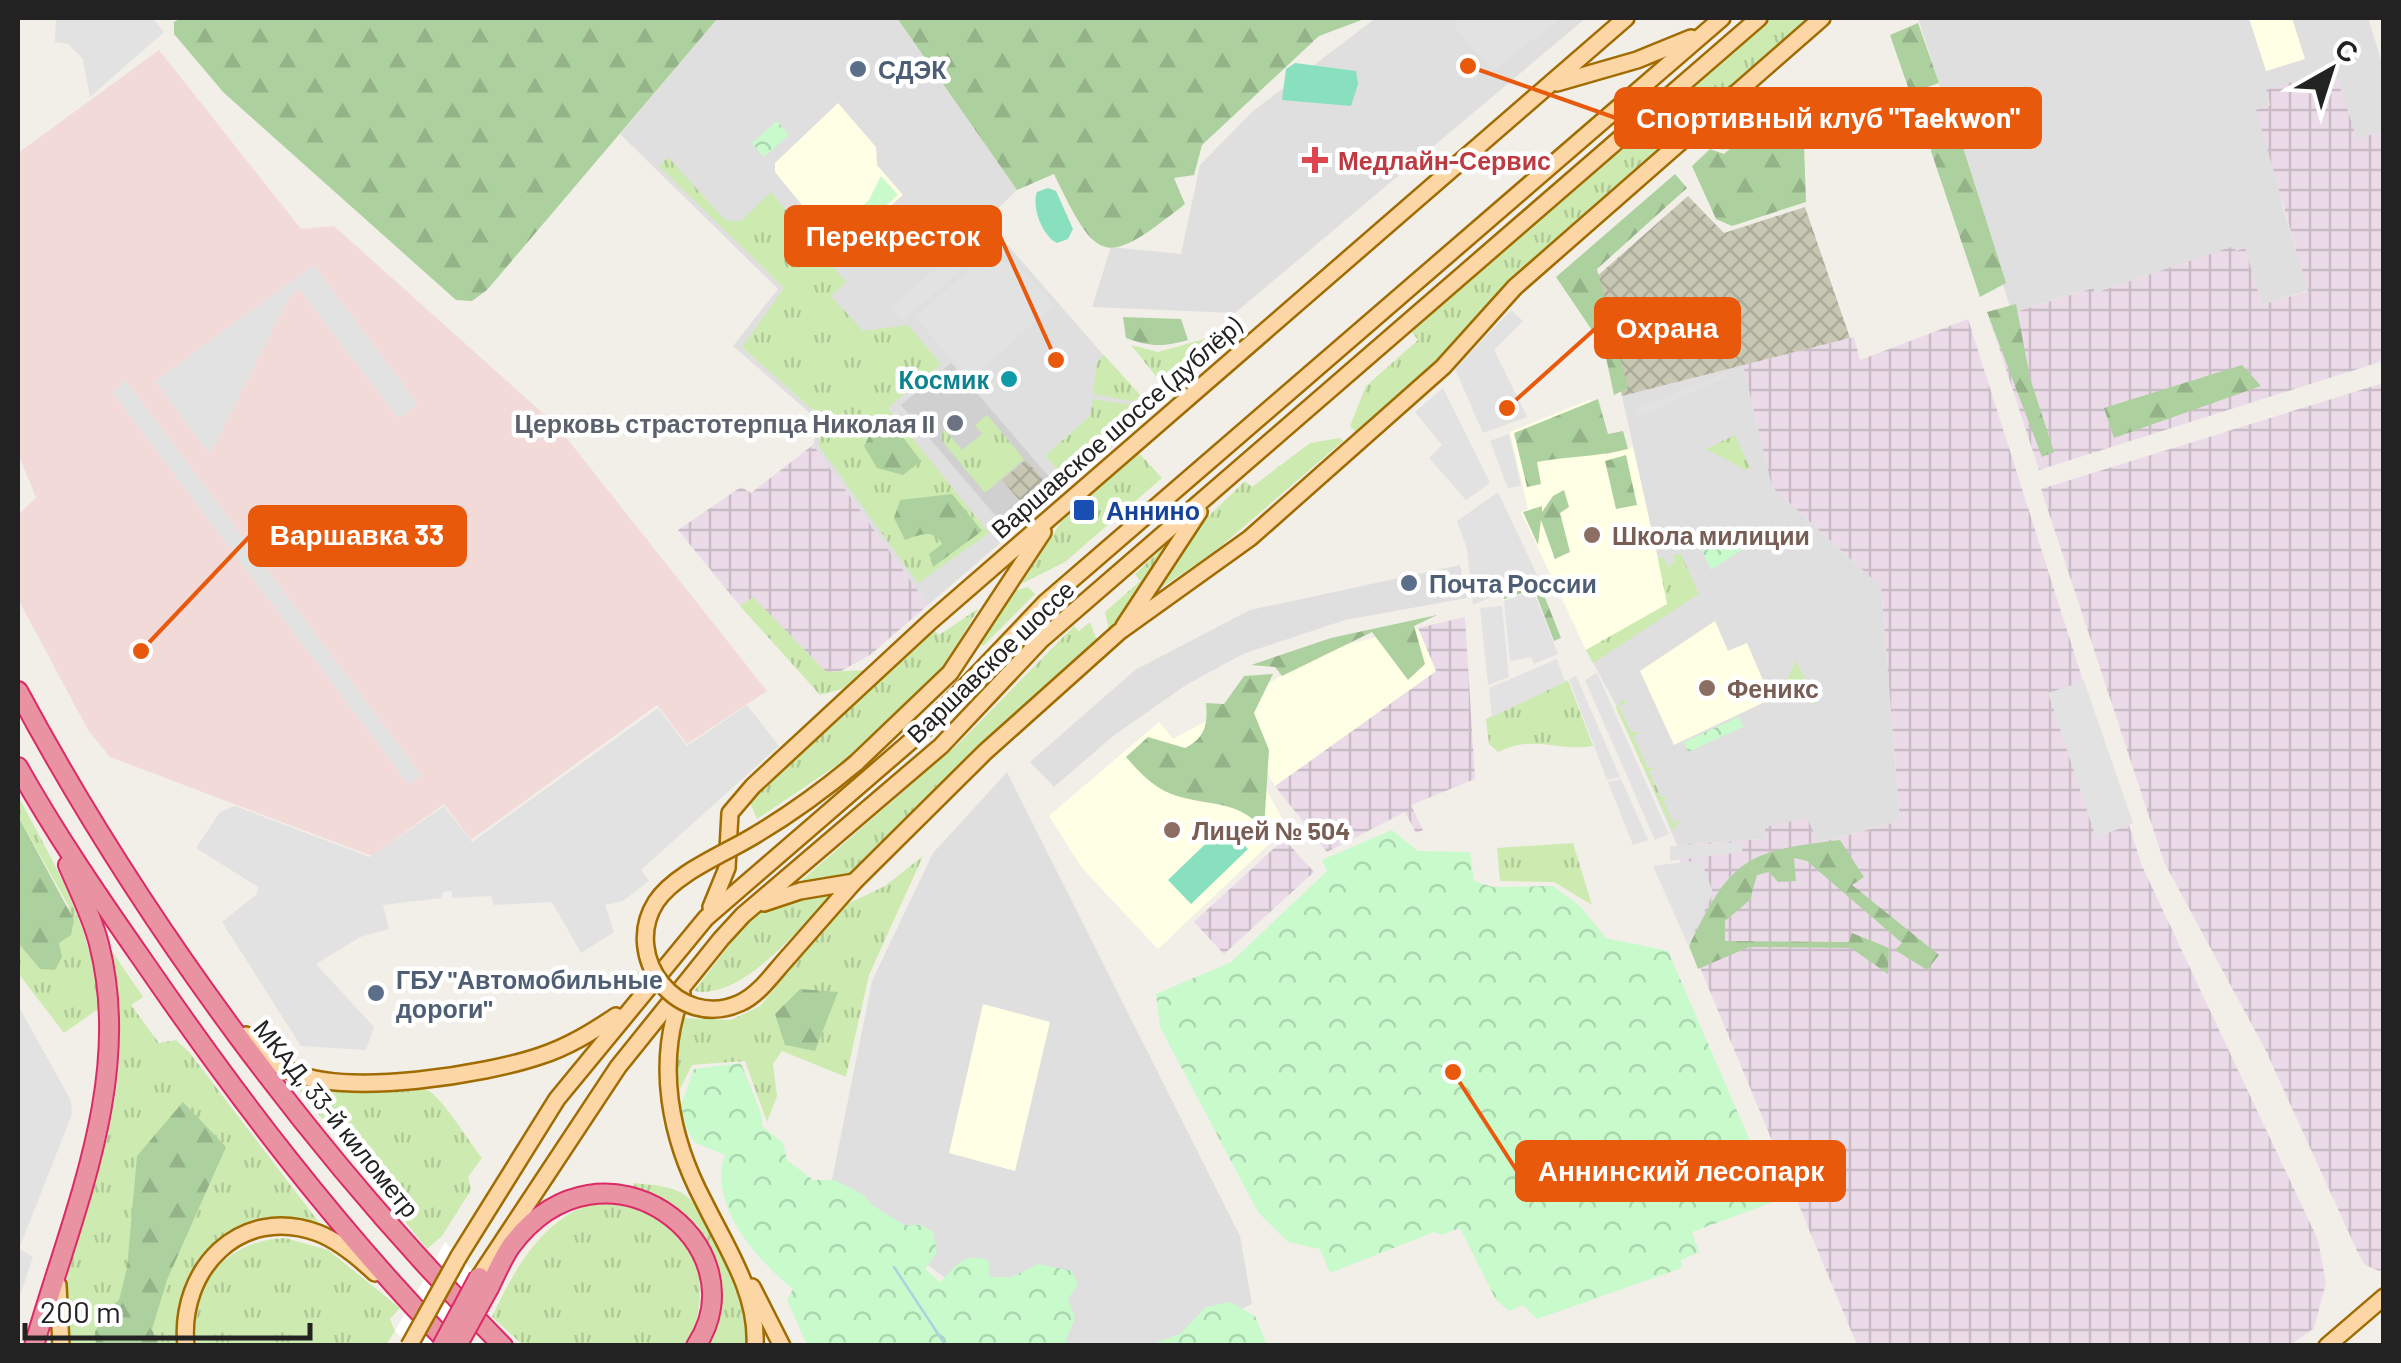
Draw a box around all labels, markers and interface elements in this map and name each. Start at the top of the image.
north arrow [2281,20,2381,120]
text: С [2329,30,2366,69]
place label: СДЭК [878,54,947,84]
marker: СДЭК [847,58,869,80]
callout: Спортивный клуб "Taekwon" [1616,89,2040,147]
text: Спортивный клуб "Taekwon" [1636,100,2020,134]
place label: Медлайн-Сервис [1338,145,1551,175]
marker: Медлайн-Сервис [1302,147,1328,173]
callout: Перекресток [786,207,1000,265]
text: Перекресток [806,218,981,252]
callout: Охрана [1596,299,1739,357]
street label: Варшавское шоссе (дублёр) [985,310,1248,544]
text: Охрана [1616,310,1719,344]
place label: Космик [899,364,989,394]
marker: Космик [998,368,1020,390]
place label: Церковь страстотерпца Николая II [514,408,935,438]
marker: Церковь страстотерпца Николая II [944,412,966,434]
place label: Аннино [1106,495,1200,525]
marker: Аннино [1071,497,1097,523]
callout: Варшавка 33 [250,507,465,565]
text: Варшавка 33 [270,517,444,551]
place label: Школа милиции [1612,520,1810,550]
marker: Школа милиции [1581,524,1603,546]
place label: Почта России [1429,568,1597,598]
marker: Почта России [1398,572,1420,594]
street label: Варшавское шоссе [900,574,1080,748]
place label: Феникс [1727,673,1819,703]
marker: Феникс [1696,677,1718,699]
place label: Лицей № 504 [1192,815,1350,845]
marker: Лицей № 504 [1161,819,1183,841]
place label: ГБУ "Автомобильные дороги" [396,964,663,1023]
marker: ГБУ "Автомобильные дороги" [365,982,387,1004]
street label: МКАД, 33-й километр [248,1013,426,1223]
callout: Аннинский лесопарк [1517,1142,1844,1200]
text: Аннинский лесопарк [1538,1153,1825,1187]
scale bar [25,1278,310,1340]
text: 200 m [40,1293,121,1329]

